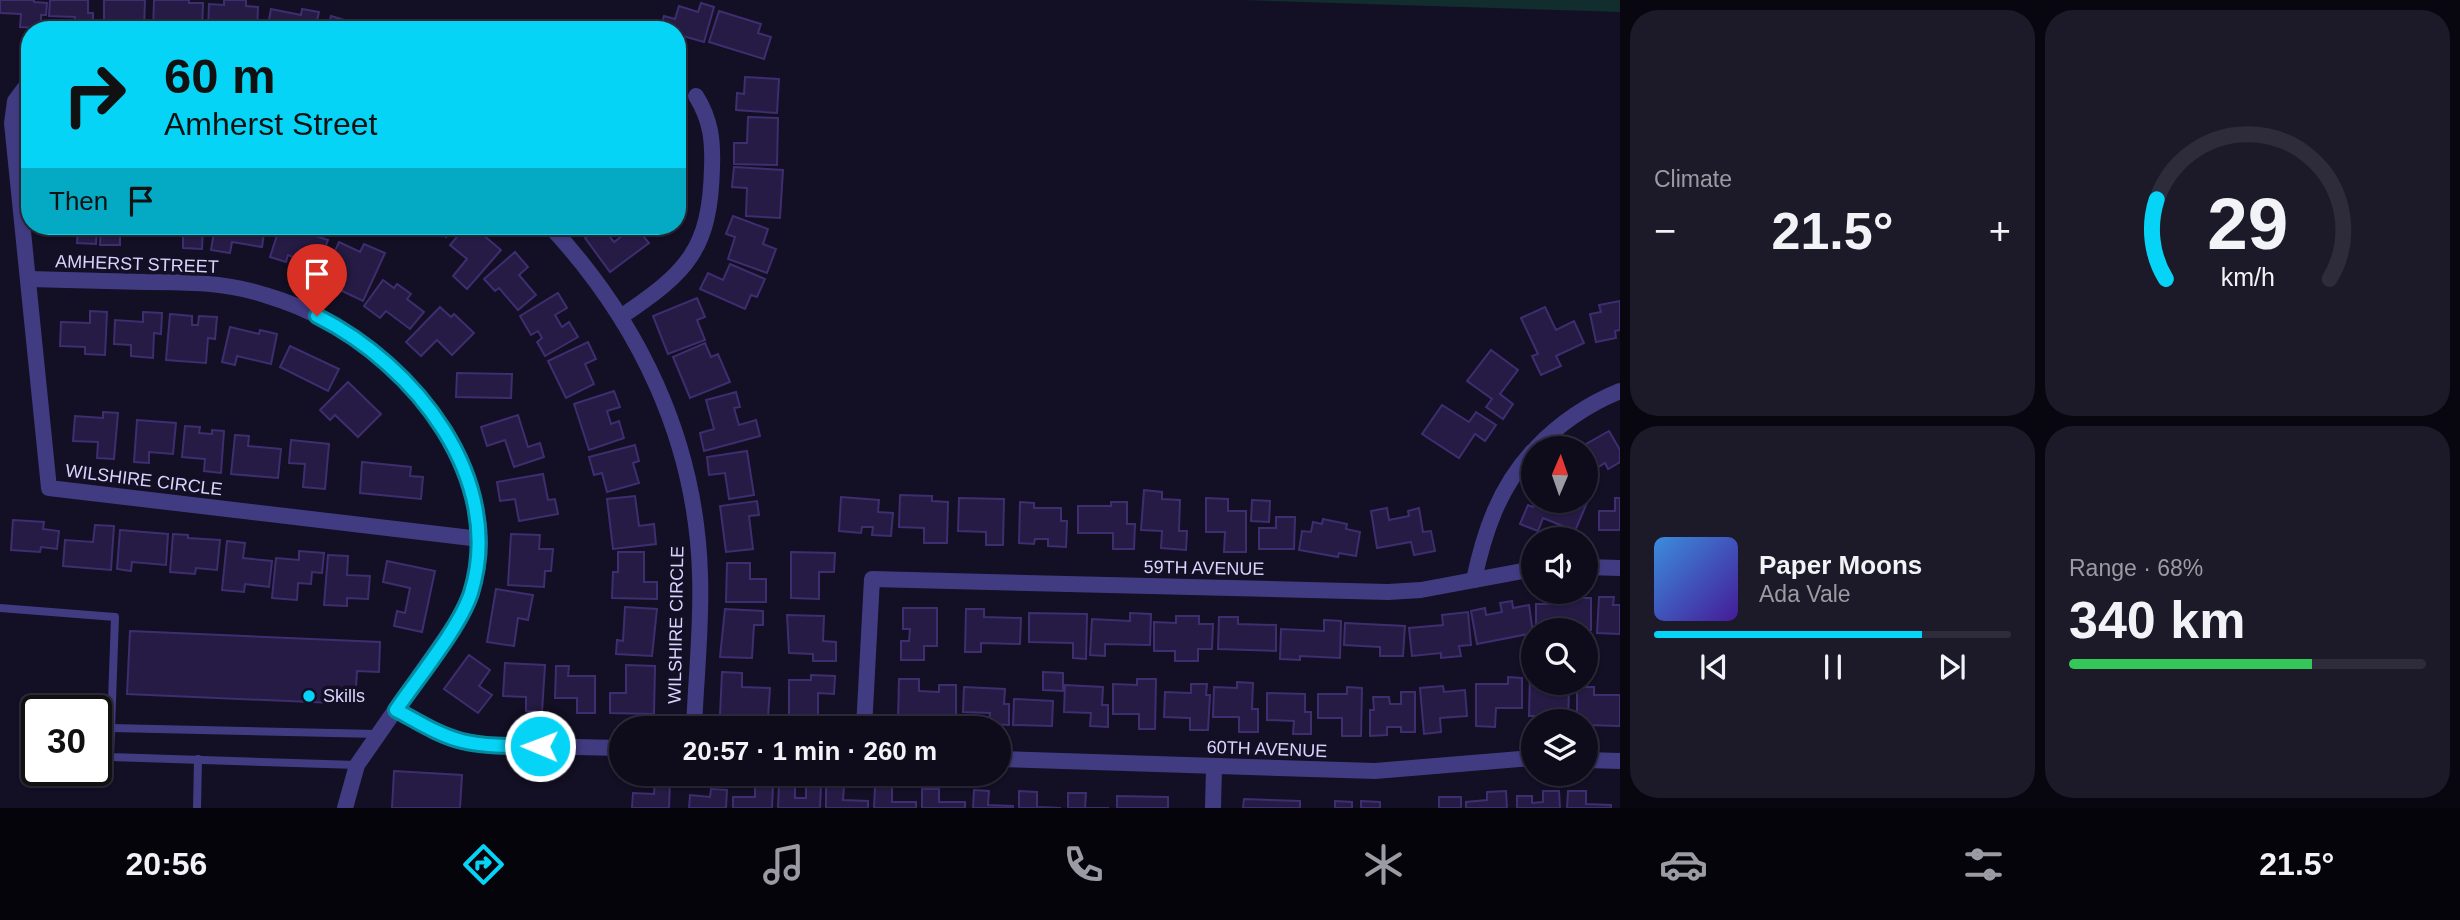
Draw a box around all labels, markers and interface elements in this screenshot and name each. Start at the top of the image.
icon: right [49,49,140,140]
text: 60 m [164,49,276,103]
text: Amherst Street [164,106,377,142]
text: Climate [1654,166,1732,192]
icon: arrive [122,182,160,220]
text: 29 [2207,183,2288,264]
text: Then [49,186,108,216]
text: 21.5° [1771,202,1894,260]
text: − [1654,210,1676,252]
text: + [1989,210,2011,252]
pin [287,244,347,316]
street label: AMHERST STREET [55,251,219,277]
icon: arrive [298,255,336,293]
text: km/h [2220,263,2275,291]
north arrow [1521,436,1598,513]
map controls [1521,436,1598,786]
street label: WILSHIRE CIRCLE [64,460,224,500]
button: sound [1521,527,1598,604]
street label: WILSHIRE CIRCLE [665,546,687,704]
text: Paper Moons [1759,550,1922,580]
text: Range · 68% [2069,555,2203,581]
street label: 59TH AVENUE [1143,557,1265,579]
text: Ada Vale [1759,581,1851,607]
text: 340 km [2069,591,2245,649]
button: search [1521,618,1598,695]
icon: previous [1695,648,1733,686]
icon: pause [1814,648,1852,686]
icon: next [1933,648,1971,686]
place label: Skills [323,686,365,706]
marker: Skills [301,688,317,704]
speed limit sign: 30 [21,695,112,786]
position arrow [503,709,577,783]
button: layers [1521,709,1598,786]
text: 20:57 · 1 min · 260 m [683,736,937,766]
street label: 60TH AVENUE [1206,737,1328,761]
icon: directions [459,840,508,889]
icon: music [759,840,808,889]
icon: phone [1059,840,1108,889]
icon: climate [1359,840,1408,889]
icon: car [1659,840,1708,889]
icon: filters [1959,840,2008,889]
text: 20:56 [126,846,207,882]
text: 21.5° [2259,846,2334,882]

